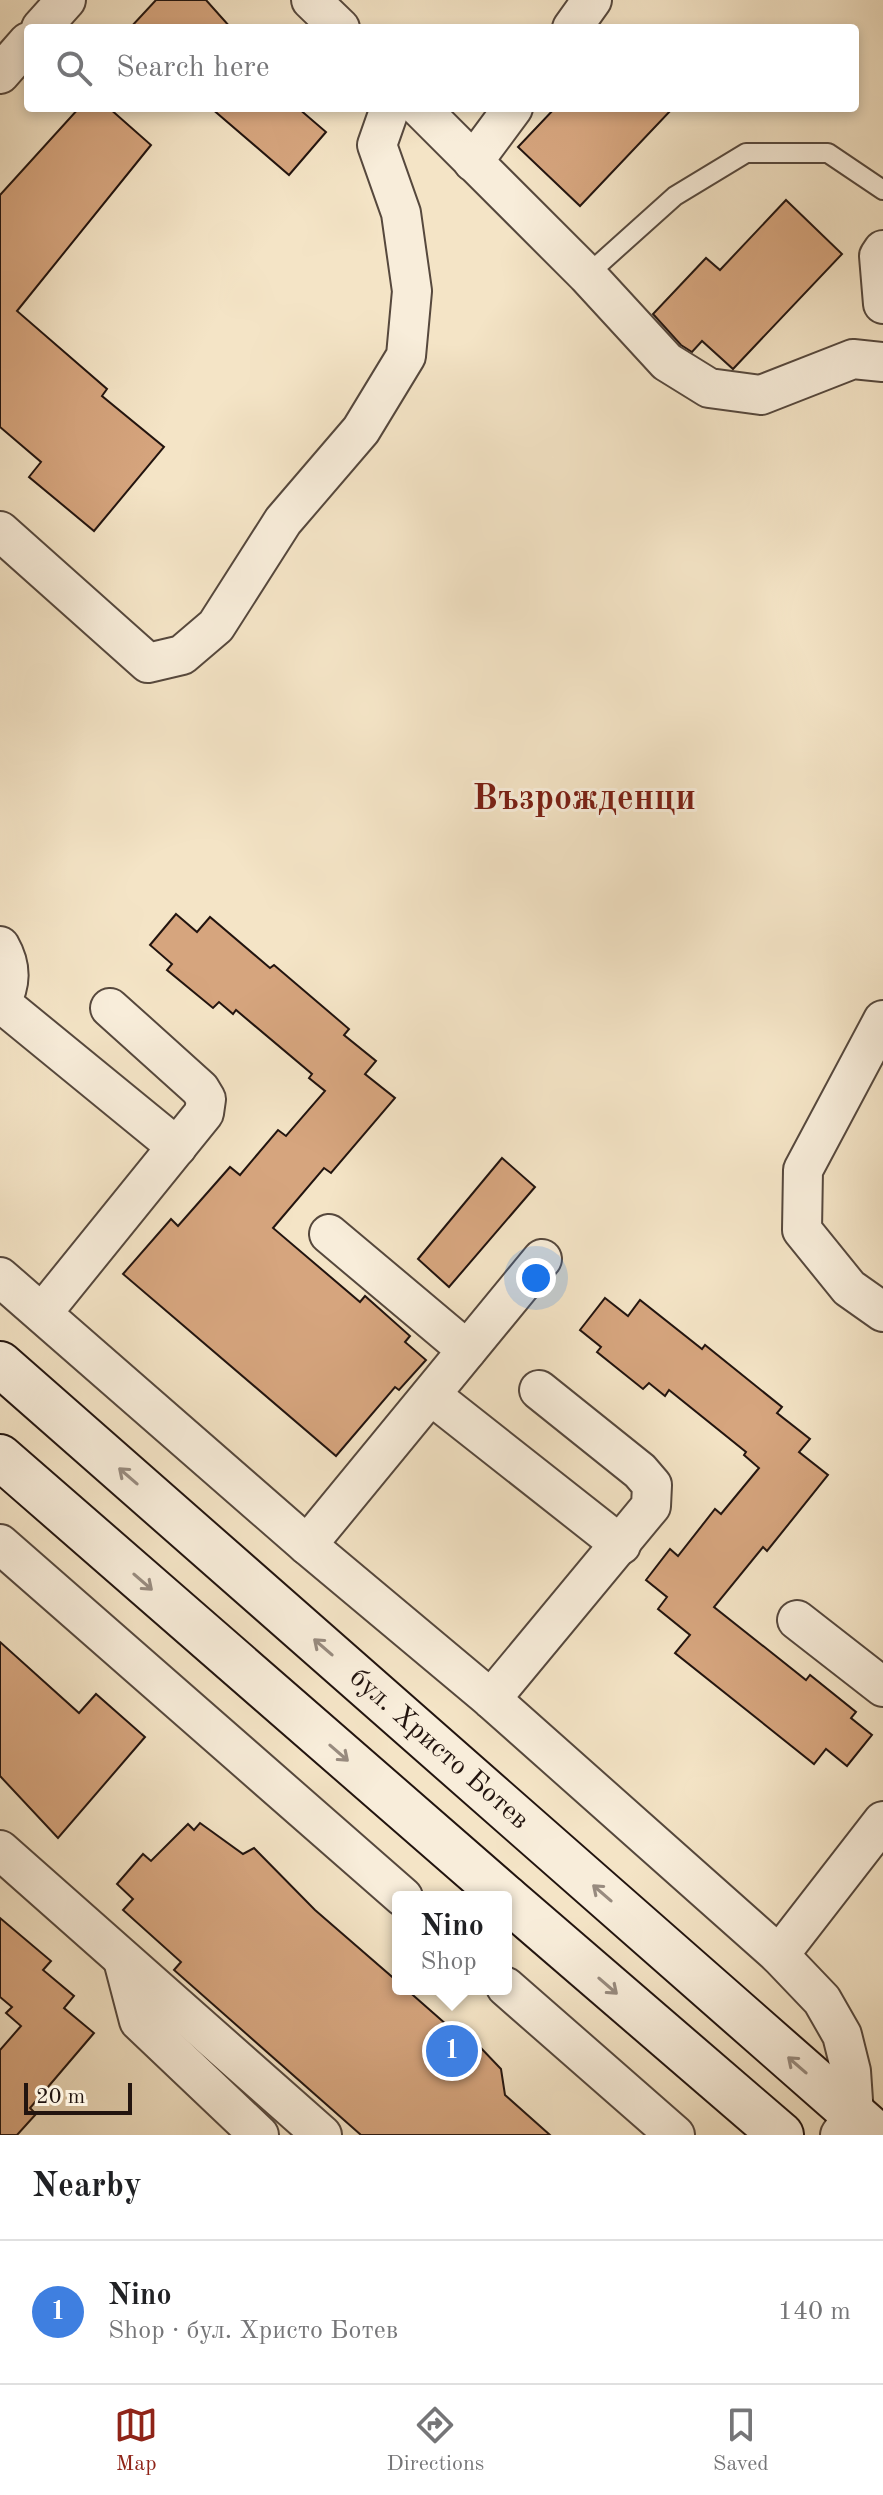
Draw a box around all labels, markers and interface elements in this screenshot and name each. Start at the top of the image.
search box [24,24,859,112]
icon: search [52,46,96,90]
text: Search here [116,53,270,83]
district label: Възрожденци [472,782,696,818]
your location [516,1258,556,1298]
one-way arrow [118,1467,138,1485]
one-way arrow [133,1573,153,1591]
one-way arrow [313,1638,334,1656]
street label: бул. Христо Ботев [344,1664,533,1835]
one-way arrow [328,1744,348,1762]
one-way arrow [593,1884,613,1902]
popup [392,1891,512,1995]
text: Nino [420,1912,484,1942]
text: Shop [420,1949,477,1975]
one-way arrow [597,1976,617,1994]
pin: 1 [426,2021,478,2081]
one-way arrow [788,2056,808,2074]
scale bar [24,2079,132,2115]
text: 20 m [36,2086,85,2108]
text: Nearby [32,2170,142,2204]
text: Nino [108,2281,172,2311]
text: 1 [50,2299,66,2325]
text: 140 m [778,2299,851,2325]
text: Shop · бул. Христо Ботев [108,2318,398,2344]
tab: Map [114,2403,158,2478]
tab: Directions [387,2403,484,2478]
tab: Saved [713,2403,769,2478]

